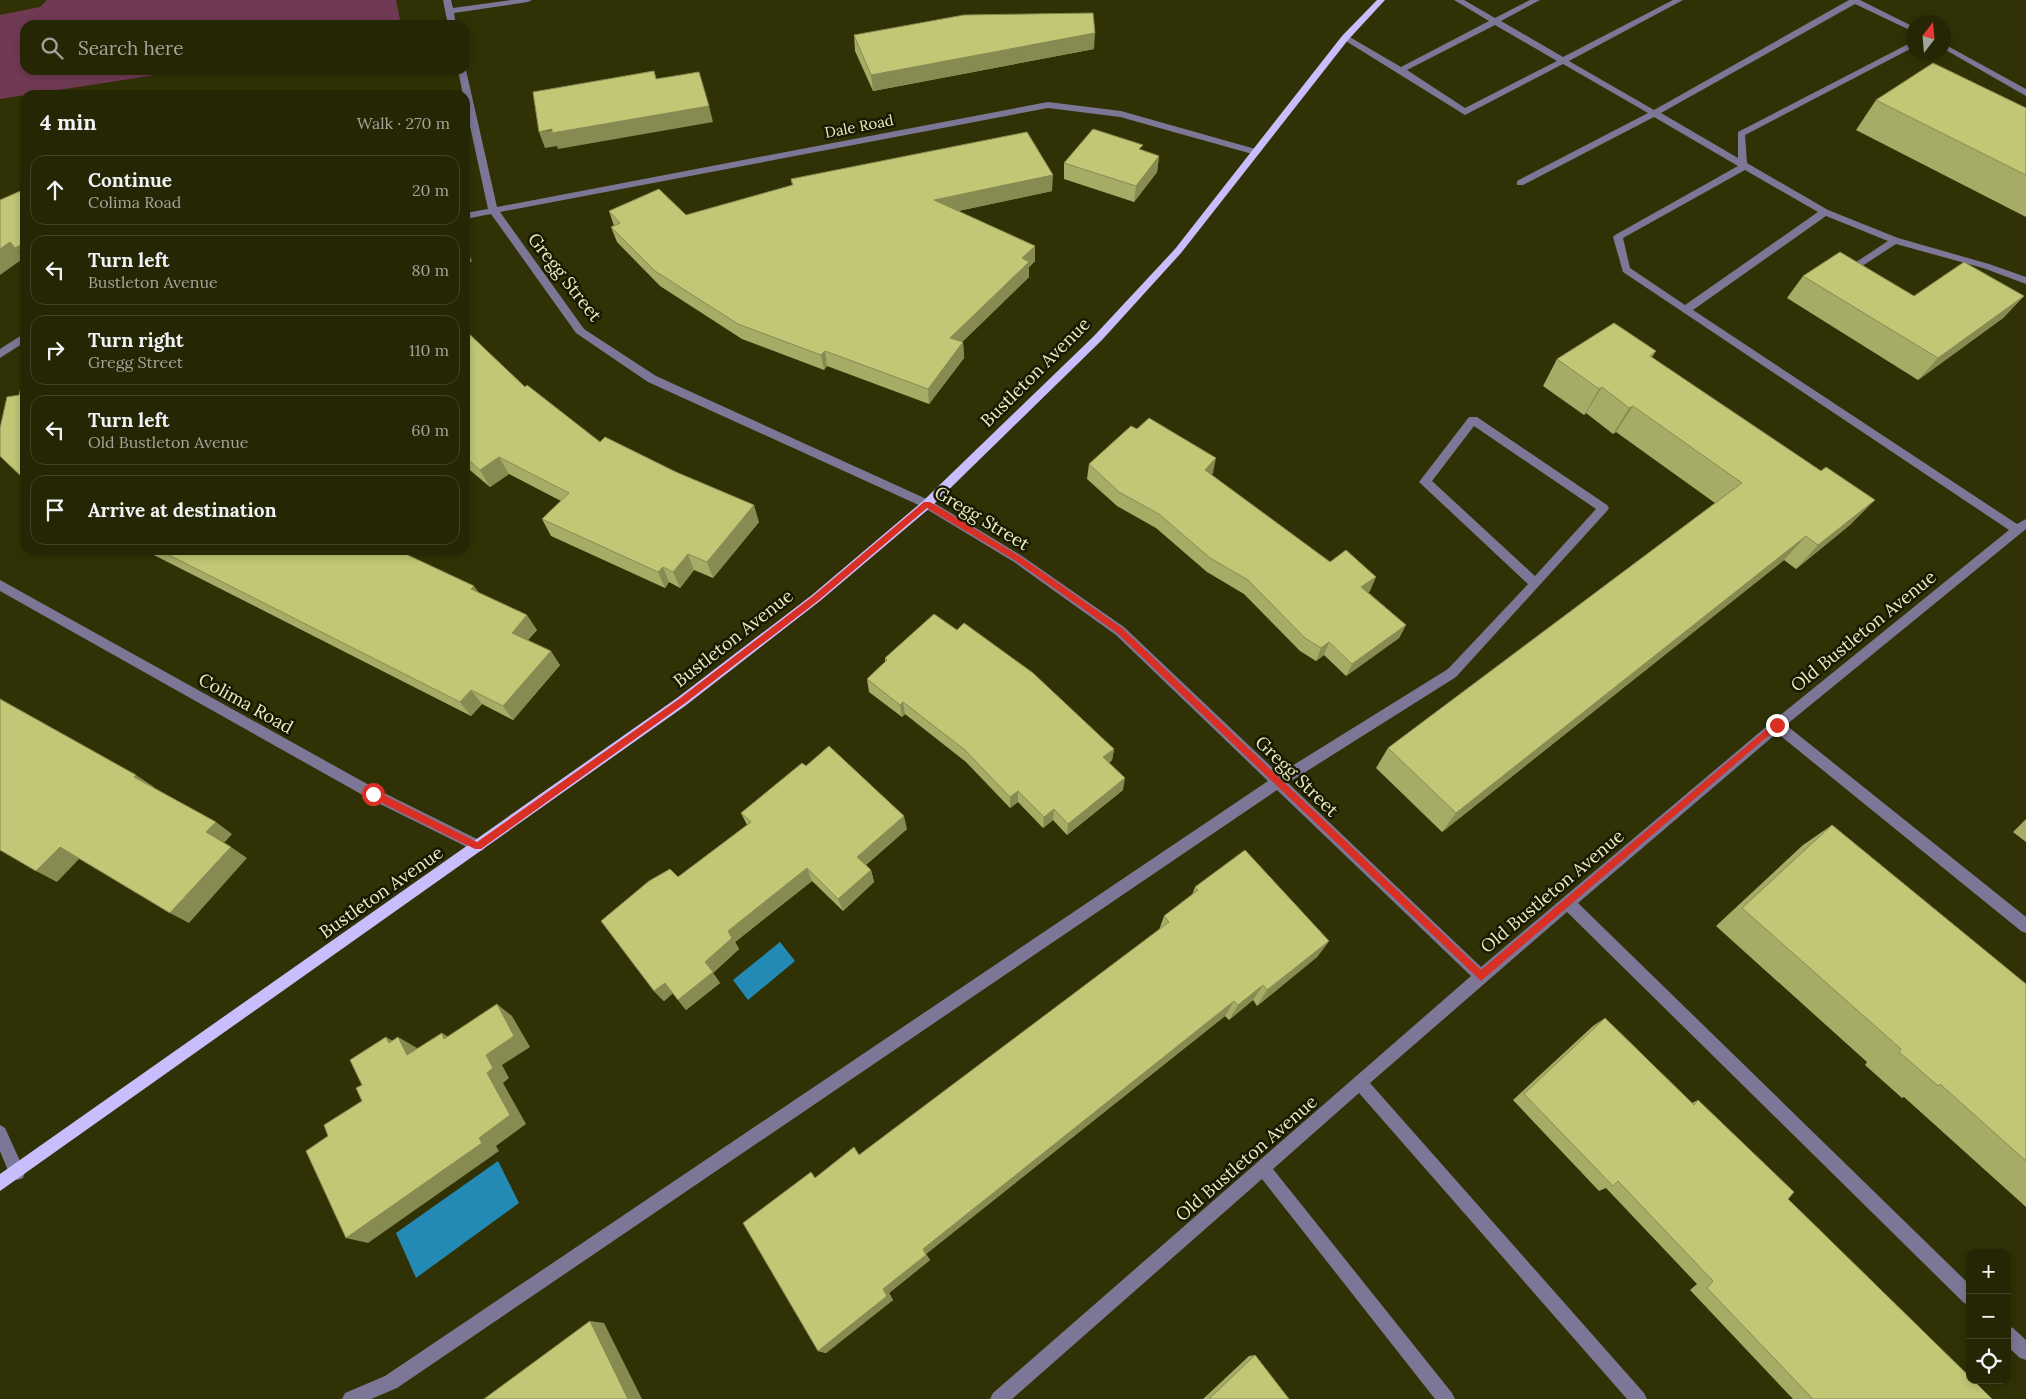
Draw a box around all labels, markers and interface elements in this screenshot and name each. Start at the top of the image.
north arrow [1906,15,1951,60]
search box [20,20,470,75]
icon: search [38,34,66,62]
text: Search here [78,36,184,60]
text: 4 min [40,109,97,136]
street label: Dale Road [823,110,895,142]
text: Walk · 270 m [357,113,450,133]
text: Continue [88,168,172,192]
icon: ahead [41,176,69,204]
text: 20 m [412,180,449,200]
text: Colima Road [88,192,181,212]
street label: Gregg Street [523,228,607,326]
text: Turn left [88,248,169,272]
icon: left [41,256,69,284]
text: 80 m [412,260,449,280]
text: Bustleton Avenue [88,272,218,292]
street label: Bustleton Avenue [975,312,1095,432]
text: Turn right [88,328,184,352]
icon: right [41,336,69,364]
text: 110 m [409,340,449,360]
text: Gregg Street [88,352,183,372]
text: Turn left [88,408,169,432]
icon: left [41,416,69,444]
text: 60 m [411,420,449,440]
text: Old Bustleton Avenue [88,432,249,452]
street label: Gregg Street [930,481,1034,555]
icon: arrive [41,496,69,524]
text: Arrive at destination [88,498,277,522]
street label: Old Bustleton Avenue [1786,565,1941,697]
street label: Bustleton Avenue [668,584,798,692]
street label: Colima Road [195,668,298,739]
route end [1766,714,1789,737]
street label: Gregg Street [1251,731,1343,821]
route start [362,783,385,806]
street label: Old Bustleton Avenue [1475,824,1629,958]
street label: Bustleton Avenue [315,841,448,943]
street label: Old Bustleton Avenue [1170,1090,1322,1226]
map controls [1966,1249,2011,1384]
button: + [1966,1249,2011,1294]
button: − [1966,1294,2011,1339]
button: locate [1966,1339,2011,1384]

